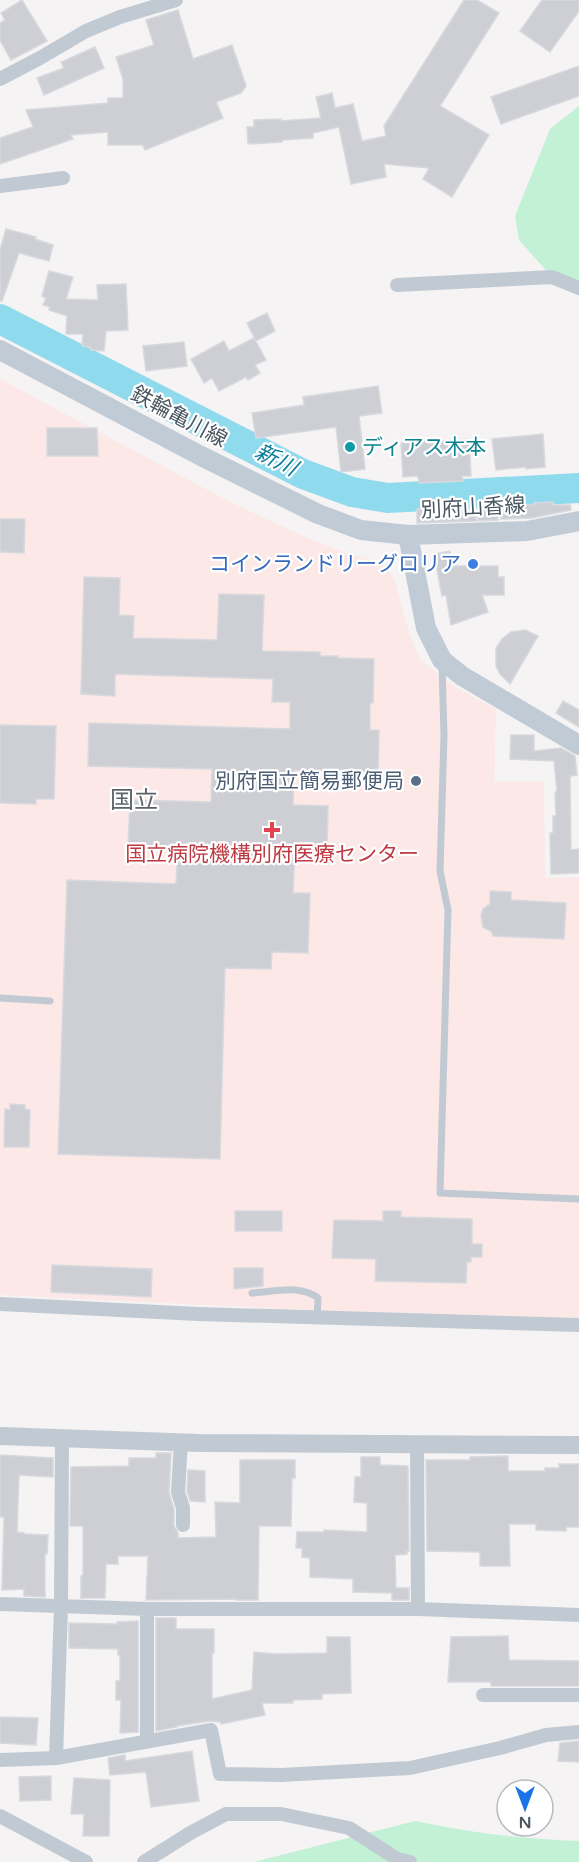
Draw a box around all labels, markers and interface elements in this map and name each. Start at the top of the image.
street label: 鉄輪亀川線 [127,381,231,453]
place label: ディアス木本 [362,435,487,460]
water label: 新川 [250,438,303,482]
marker: ディアス木本 [343,440,357,454]
street label: 別府山香線 [420,493,526,523]
place label: コインランドリーグロリア [209,552,461,577]
marker: コインランドリーグロリア [466,557,480,571]
place label: 別府国立簡易郵便局 [215,769,404,794]
marker: 別府国立簡易郵便局 [409,774,423,788]
district label: 国立 [110,786,158,815]
marker: 国立病院機構別府医療センター [263,821,281,839]
place label: 国立病院機構別府医療センター [125,842,419,867]
north arrow [495,1778,555,1838]
text: N [519,1812,531,1832]

